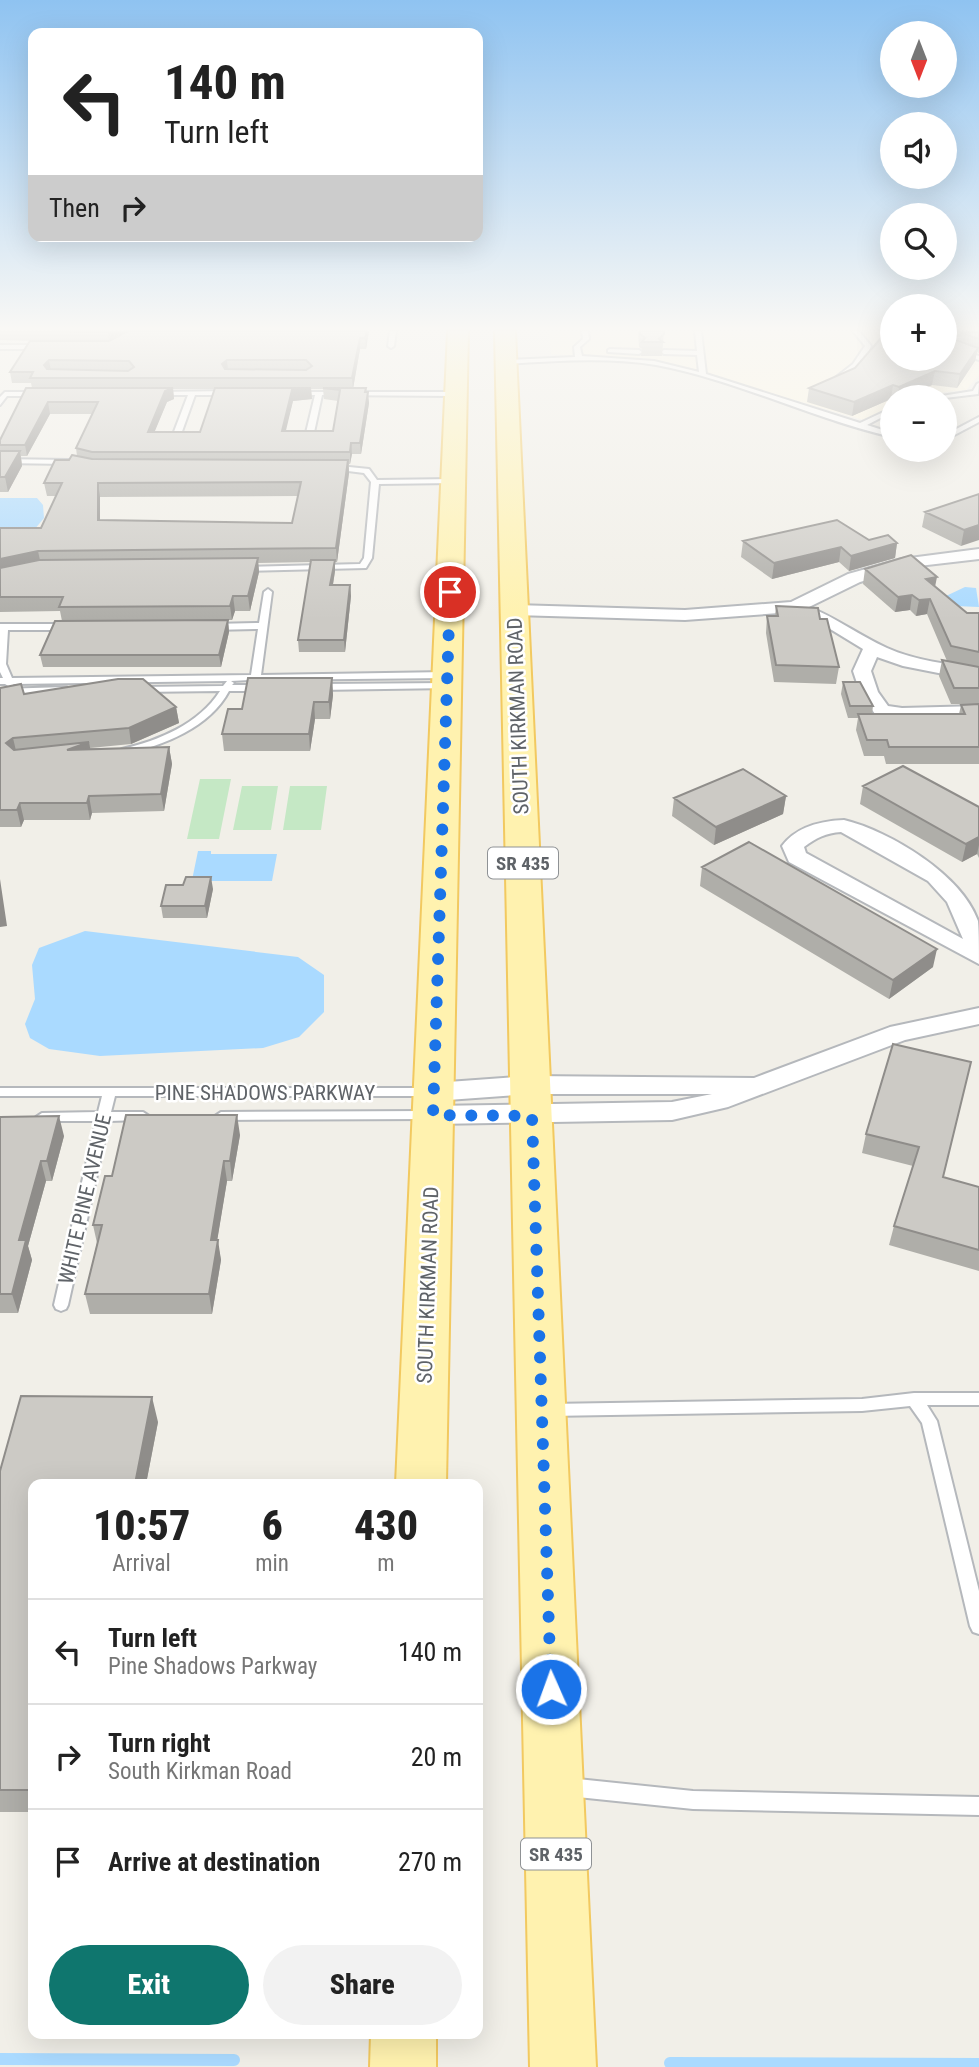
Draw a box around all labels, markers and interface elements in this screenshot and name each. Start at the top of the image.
north arrow [880,21,957,98]
map controls [880,21,957,462]
text: 140 m [164,54,286,111]
icon: left [49,56,140,147]
button: sound [880,112,957,189]
text: Turn left [164,113,269,151]
icon: right [114,189,152,227]
text: Then [49,193,100,223]
button: search [880,203,957,280]
button: + [880,294,957,371]
button: − [880,385,957,462]
pin [420,562,480,622]
icon: arrive [431,573,469,611]
street label: SOUTH KIRKMAN ROAD [503,617,533,815]
road number: SR 435 [488,848,558,878]
street label: PINE SHADOWS PARKWAY [155,1081,375,1105]
street label: WHITE PINE AVENUE [54,1112,116,1286]
street label: SOUTH KIRKMAN ROAD [413,1186,443,1384]
text: 10:57 [93,1501,190,1550]
text: 6 [261,1501,283,1550]
text: 430 [354,1501,418,1550]
text: Arrival [112,1550,171,1577]
text: min [255,1550,289,1577]
text: m [377,1550,395,1577]
text: Turn left [108,1623,197,1653]
icon: left [49,1633,87,1671]
text: 140 m [398,1637,462,1667]
position arrow [514,1652,588,1726]
text: Pine Shadows Parkway [108,1653,317,1680]
text: Turn right [108,1728,210,1758]
icon: right [49,1738,87,1776]
text: 20 m [411,1742,462,1772]
text: South Kirkman Road [108,1758,292,1785]
road number: SR 435 [521,1838,591,1870]
icon: arrive [49,1843,87,1881]
text: Arrive at destination [108,1847,320,1877]
text: 270 m [398,1847,462,1877]
button: Exit [49,1945,249,2025]
button: Share [263,1945,462,2025]

